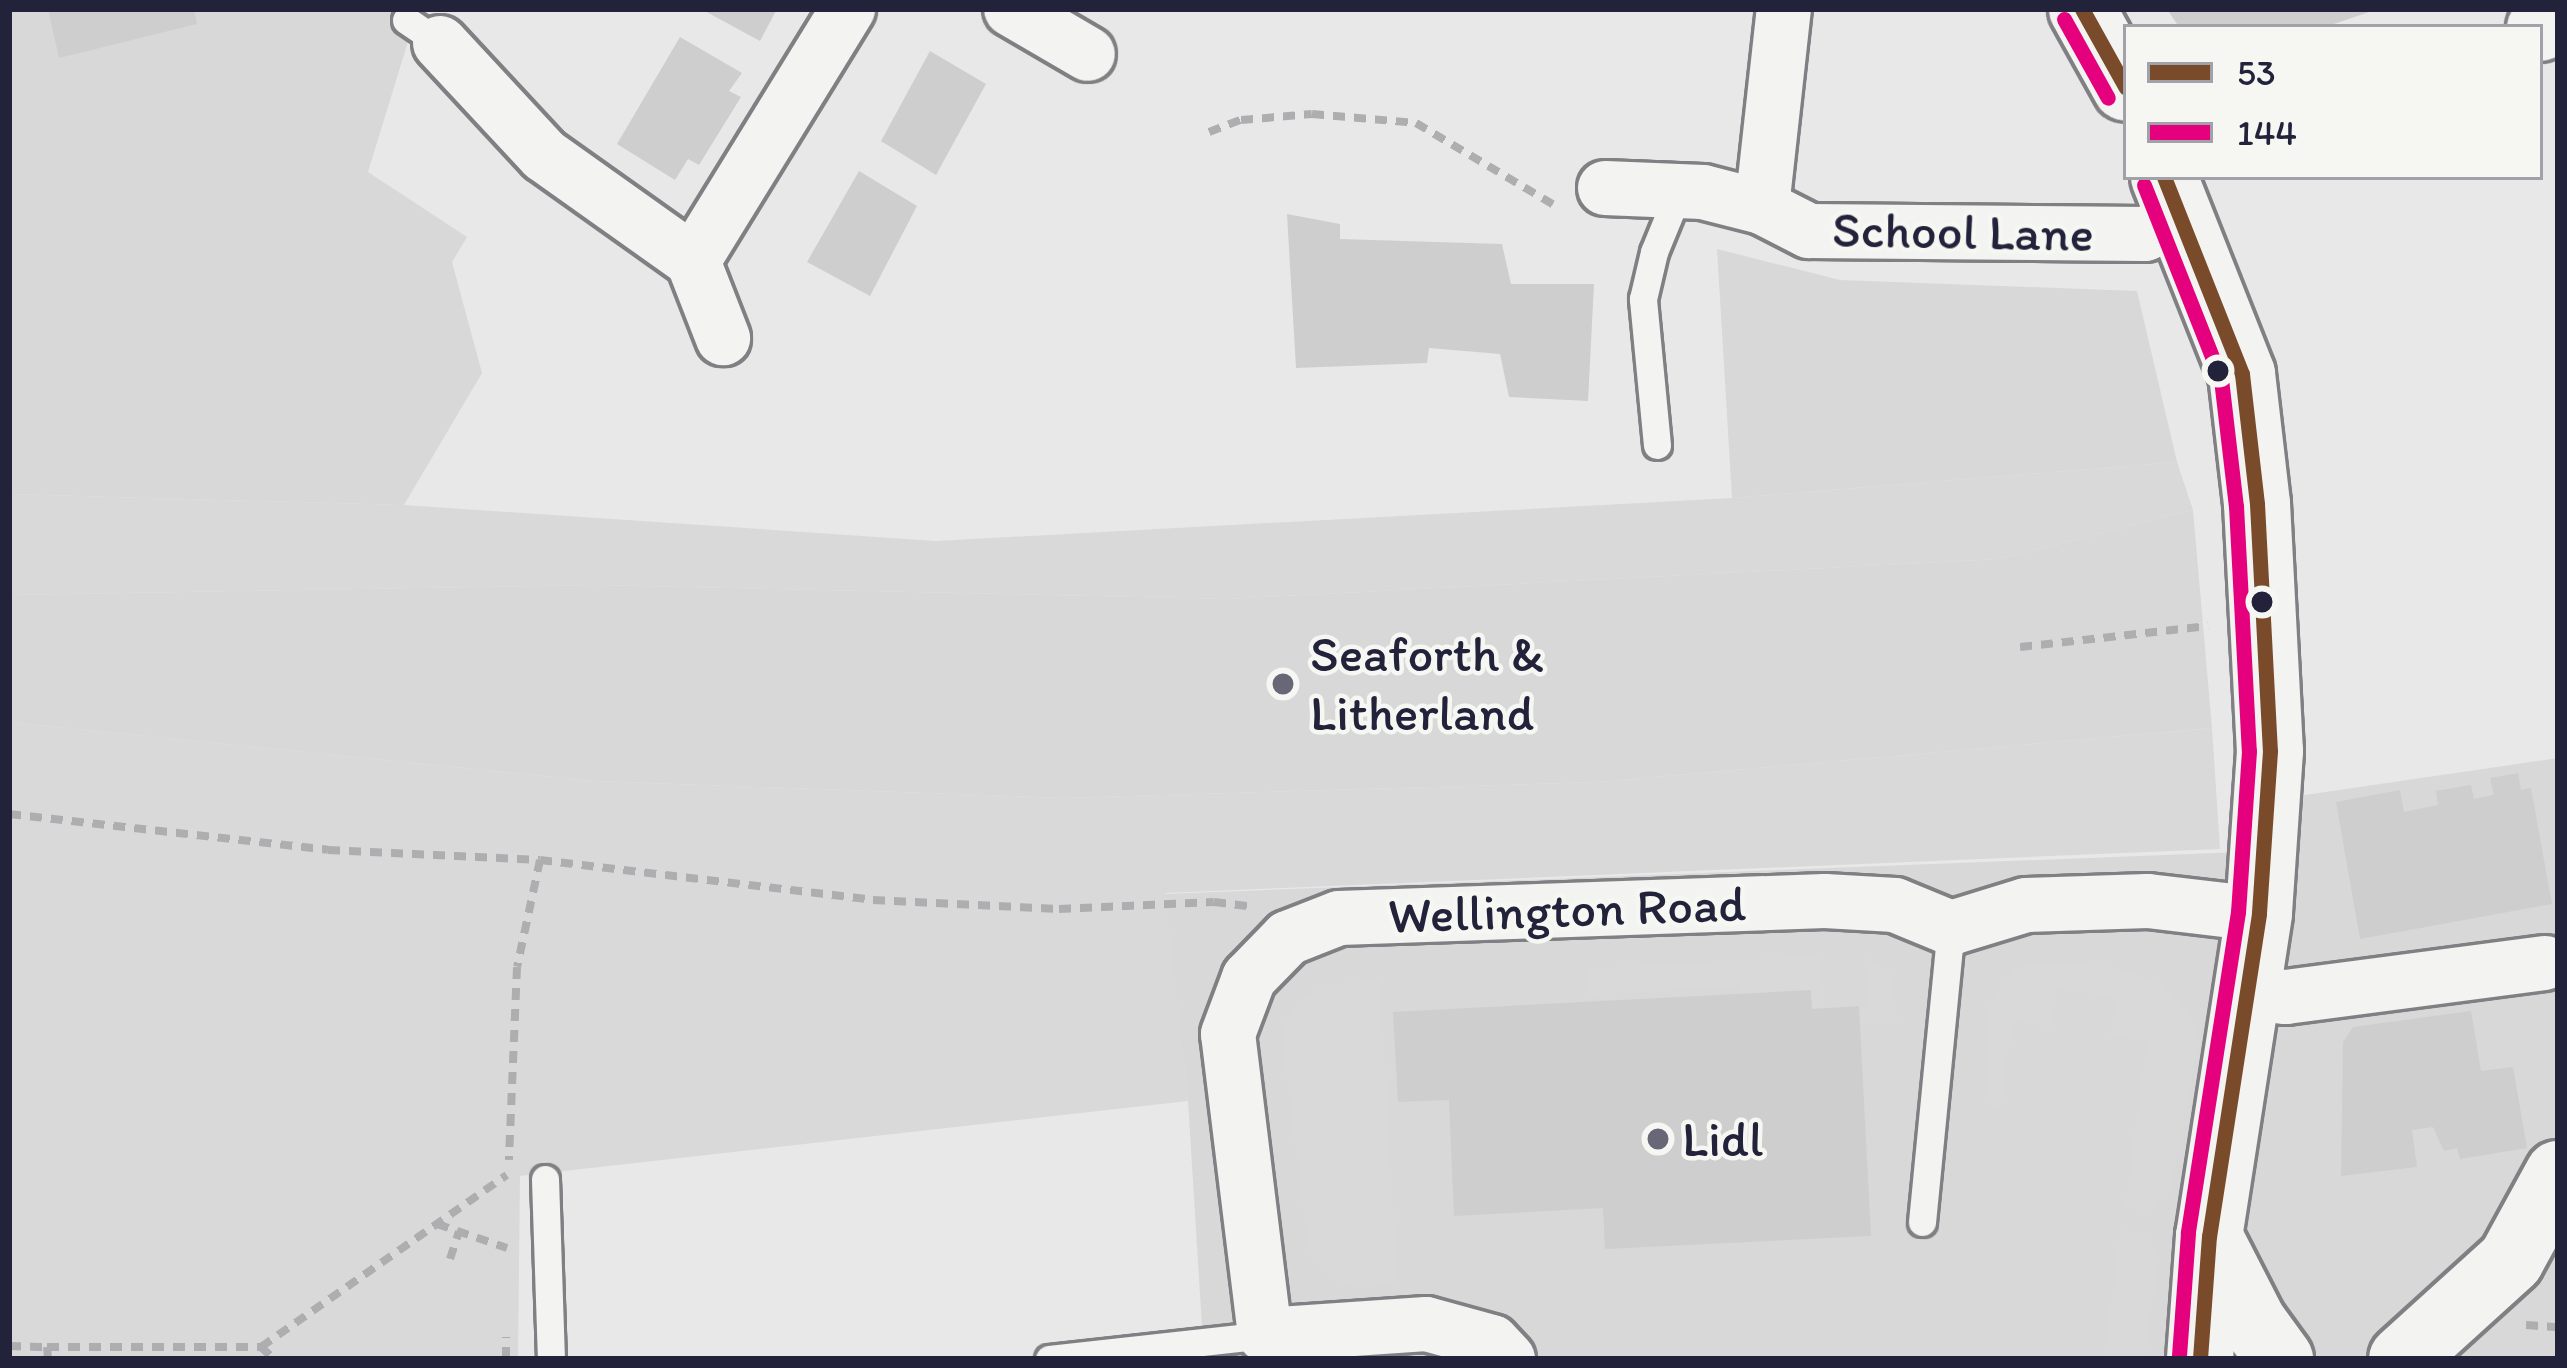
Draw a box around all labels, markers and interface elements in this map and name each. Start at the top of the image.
legend [2123,24,2543,180]
text: 53 [2237,51,2276,94]
text: 144 [2237,111,2297,154]
street label: School Lane [1832,199,2094,265]
unlabelled marker [2207,360,2229,382]
unlabelled marker [2251,591,2273,613]
place label: Seaforth & Litherland [1310,624,1544,744]
marker: Seaforth & Litherland [1267,668,1299,700]
street label: Wellington Road [1387,873,1747,947]
place label: Lidl [1682,1108,1763,1170]
marker: Lidl [1645,1126,1671,1152]

